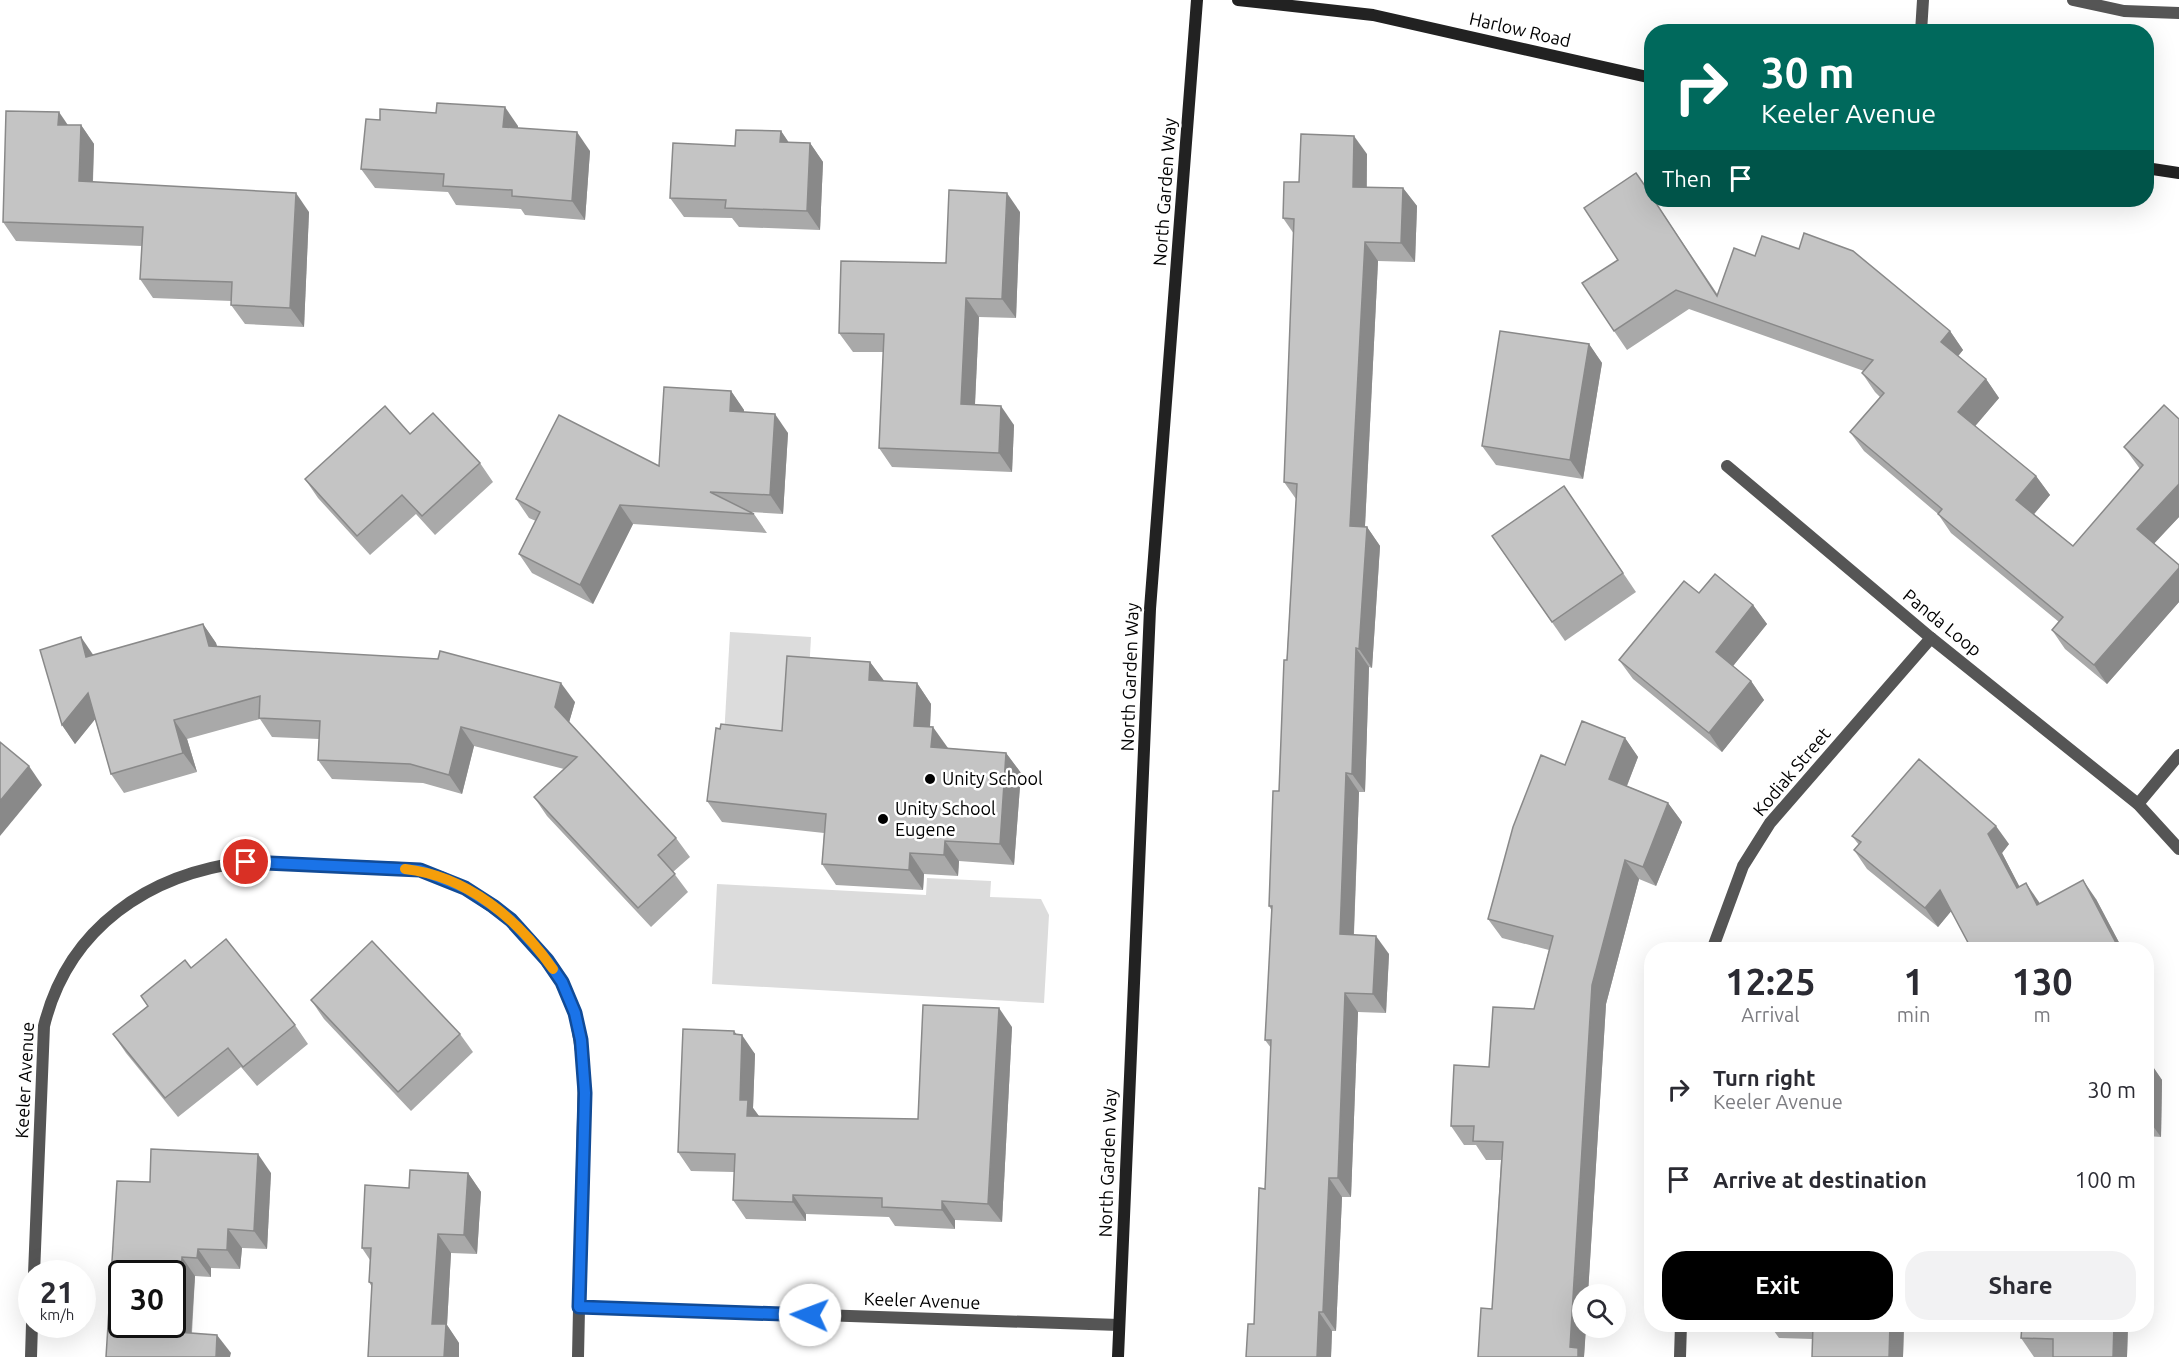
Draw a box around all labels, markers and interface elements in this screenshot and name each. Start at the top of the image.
street label: Harlow Road [1468,8,1573,50]
icon: right [1662,48,1740,126]
text: 30 m [1761,49,1855,96]
text: Keeler Avenue [1761,98,1936,128]
street label: North Garden Way [1149,117,1179,267]
icon: arrive [1724,162,1757,195]
text: Then [1662,166,1712,191]
street label: Panda Loop [1900,585,1986,660]
street label: North Garden Way [1116,602,1142,752]
street label: Kodiak Street [1749,723,1834,819]
place label: Unity School [942,768,1043,788]
marker: Unity School [923,772,937,786]
place label: Unity School Eugene [895,798,996,839]
marker: Unity School Eugene [876,812,890,826]
pin [220,836,271,887]
icon: arrive [229,845,262,878]
text: 12:25 [1725,961,1815,1002]
text: 1 [1903,961,1924,1002]
text: 130 [2012,961,2073,1002]
text: Arrival [1741,1003,1800,1026]
text: min [1897,1003,1930,1026]
text: m [2034,1003,2051,1026]
street label: Keeler Avenue [11,1021,37,1139]
text: Turn right [1713,1065,1815,1090]
icon: right [1662,1073,1695,1106]
text: 30 m [2087,1077,2136,1102]
street label: North Garden Way [1094,1088,1120,1238]
text: Keeler Avenue [1713,1090,1843,1113]
icon: arrive [1662,1163,1695,1196]
text: Arrive at destination [1713,1167,1927,1192]
text: 100 m [2075,1167,2136,1192]
button: Exit [1662,1251,1893,1320]
button: Share [1905,1251,2136,1320]
speed limit sign: 30 [108,1260,186,1338]
text: 21 [40,1275,74,1309]
position arrow [778,1283,842,1347]
map controls [1572,1284,1626,1338]
button: search [1572,1284,1626,1338]
street label: Keeler Avenue [863,1288,981,1312]
text: km/h [40,1306,74,1323]

